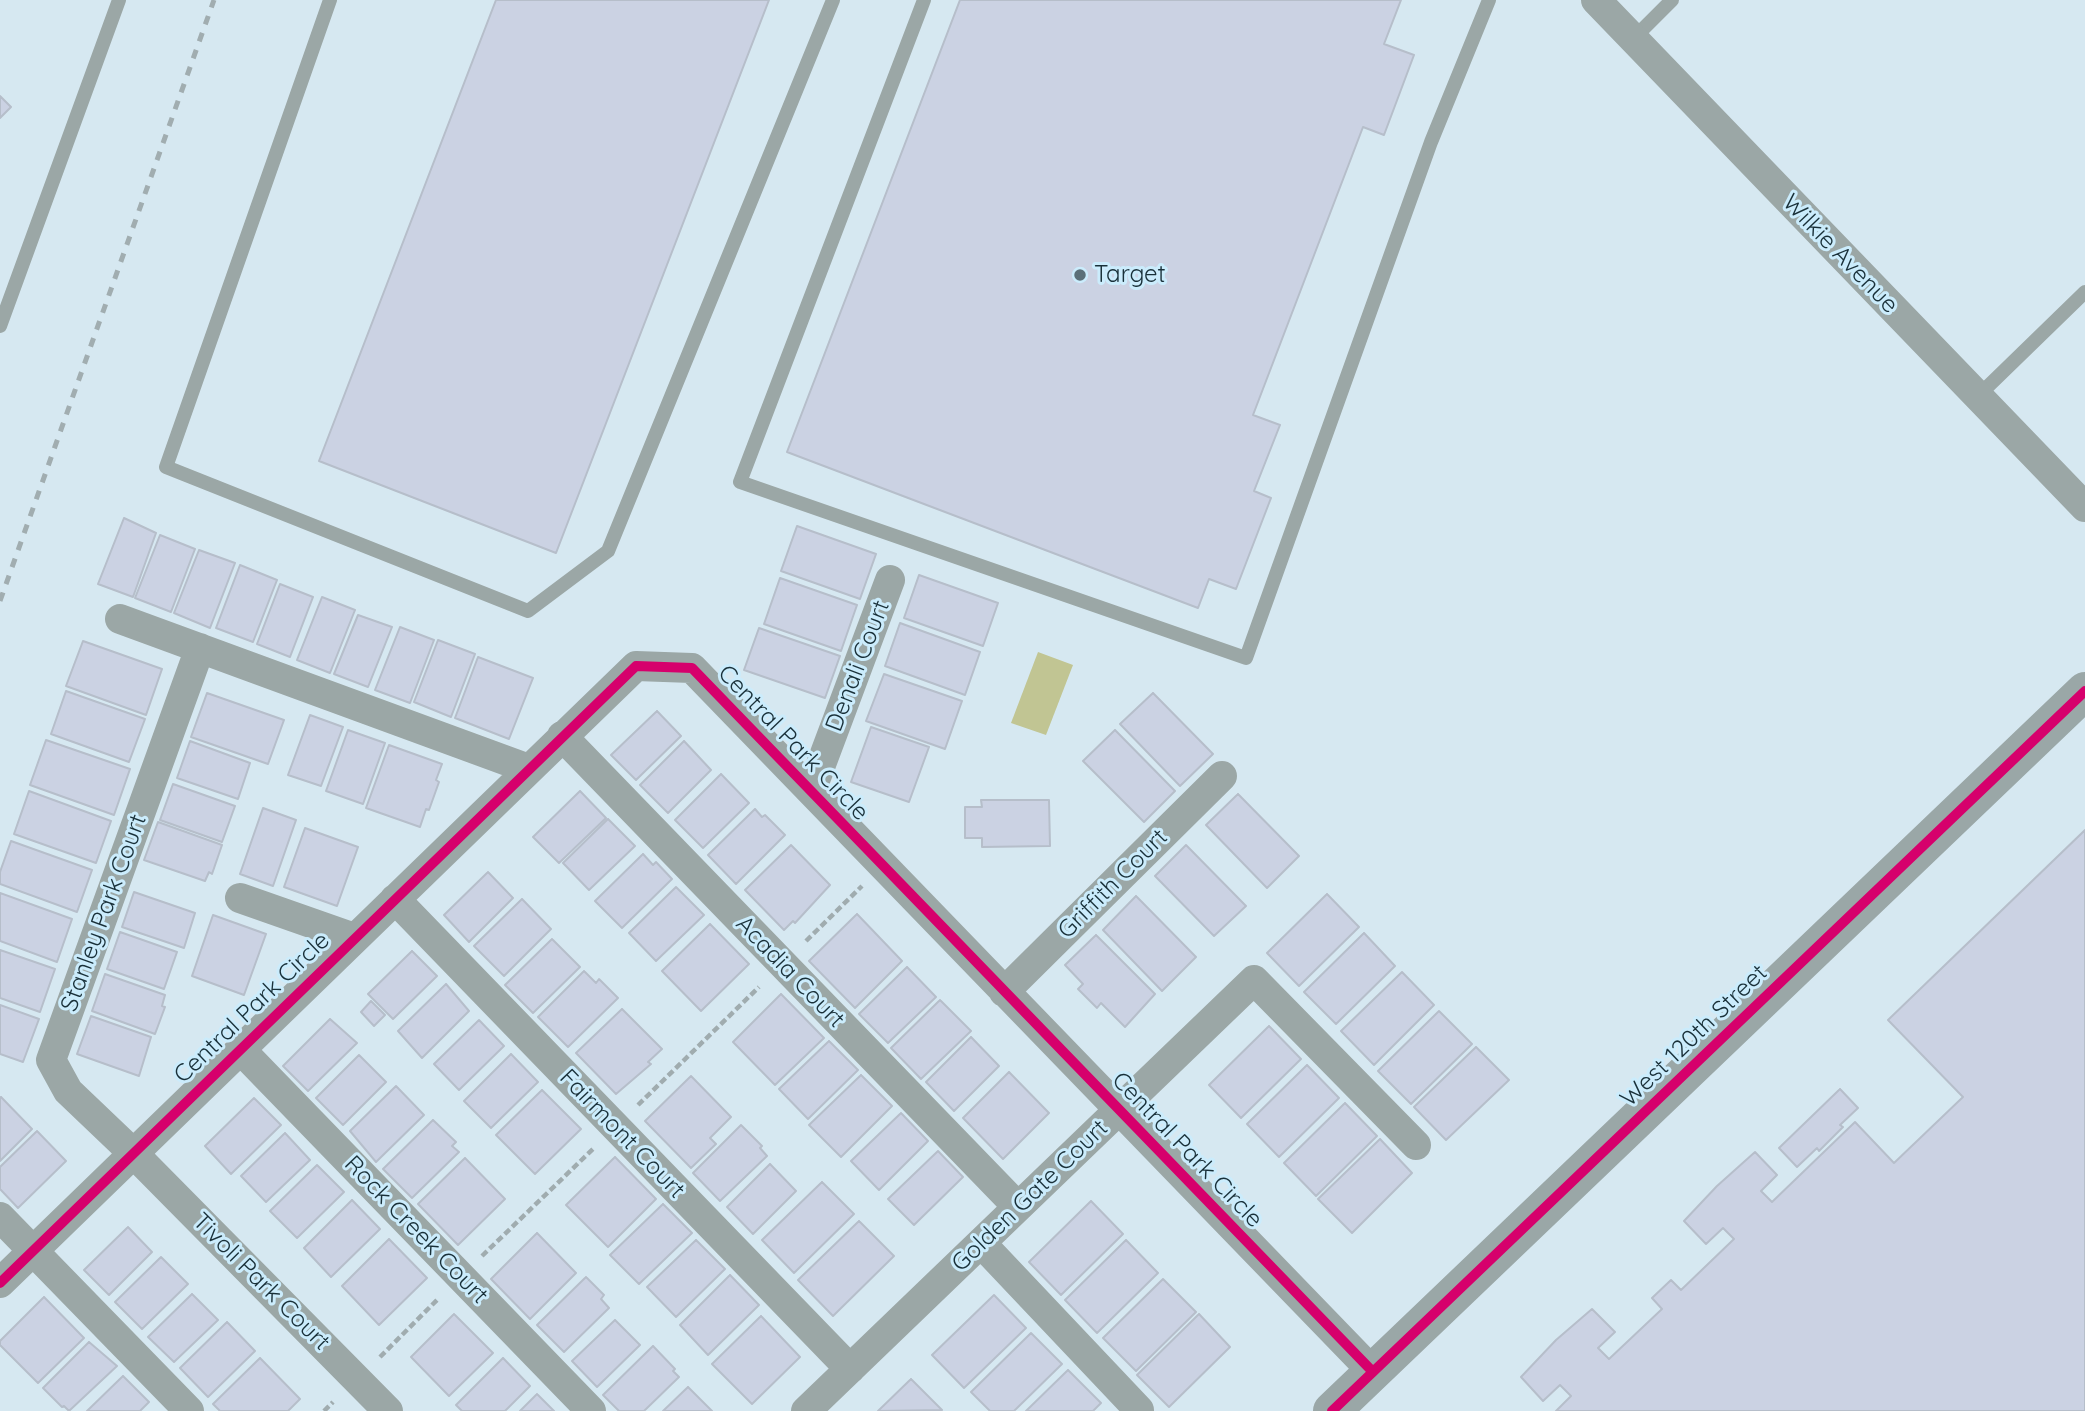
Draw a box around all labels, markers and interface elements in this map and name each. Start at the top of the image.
street label: Wilkie Avenue [1776,189,1904,319]
place label: Target [1094,261,1166,289]
marker: Target [1072,267,1088,283]
street label: Denali Court [820,597,896,735]
street label: Central Park Circle [711,659,875,827]
street label: Stanley Park Court [55,811,153,1015]
street label: Griffith Court [1052,823,1174,945]
street label: Acadia Court [729,910,851,1034]
street label: Central Park Circle [168,926,336,1090]
street label: West 120th Street [1615,959,1773,1113]
street label: Fairmont Court [553,1064,691,1204]
street label: Central Park Circle [1105,1066,1269,1234]
street label: Golden Gate Court [946,1114,1114,1278]
street label: Rock Creek Court [338,1150,494,1310]
street label: Tivoli Park Court [186,1207,336,1357]

